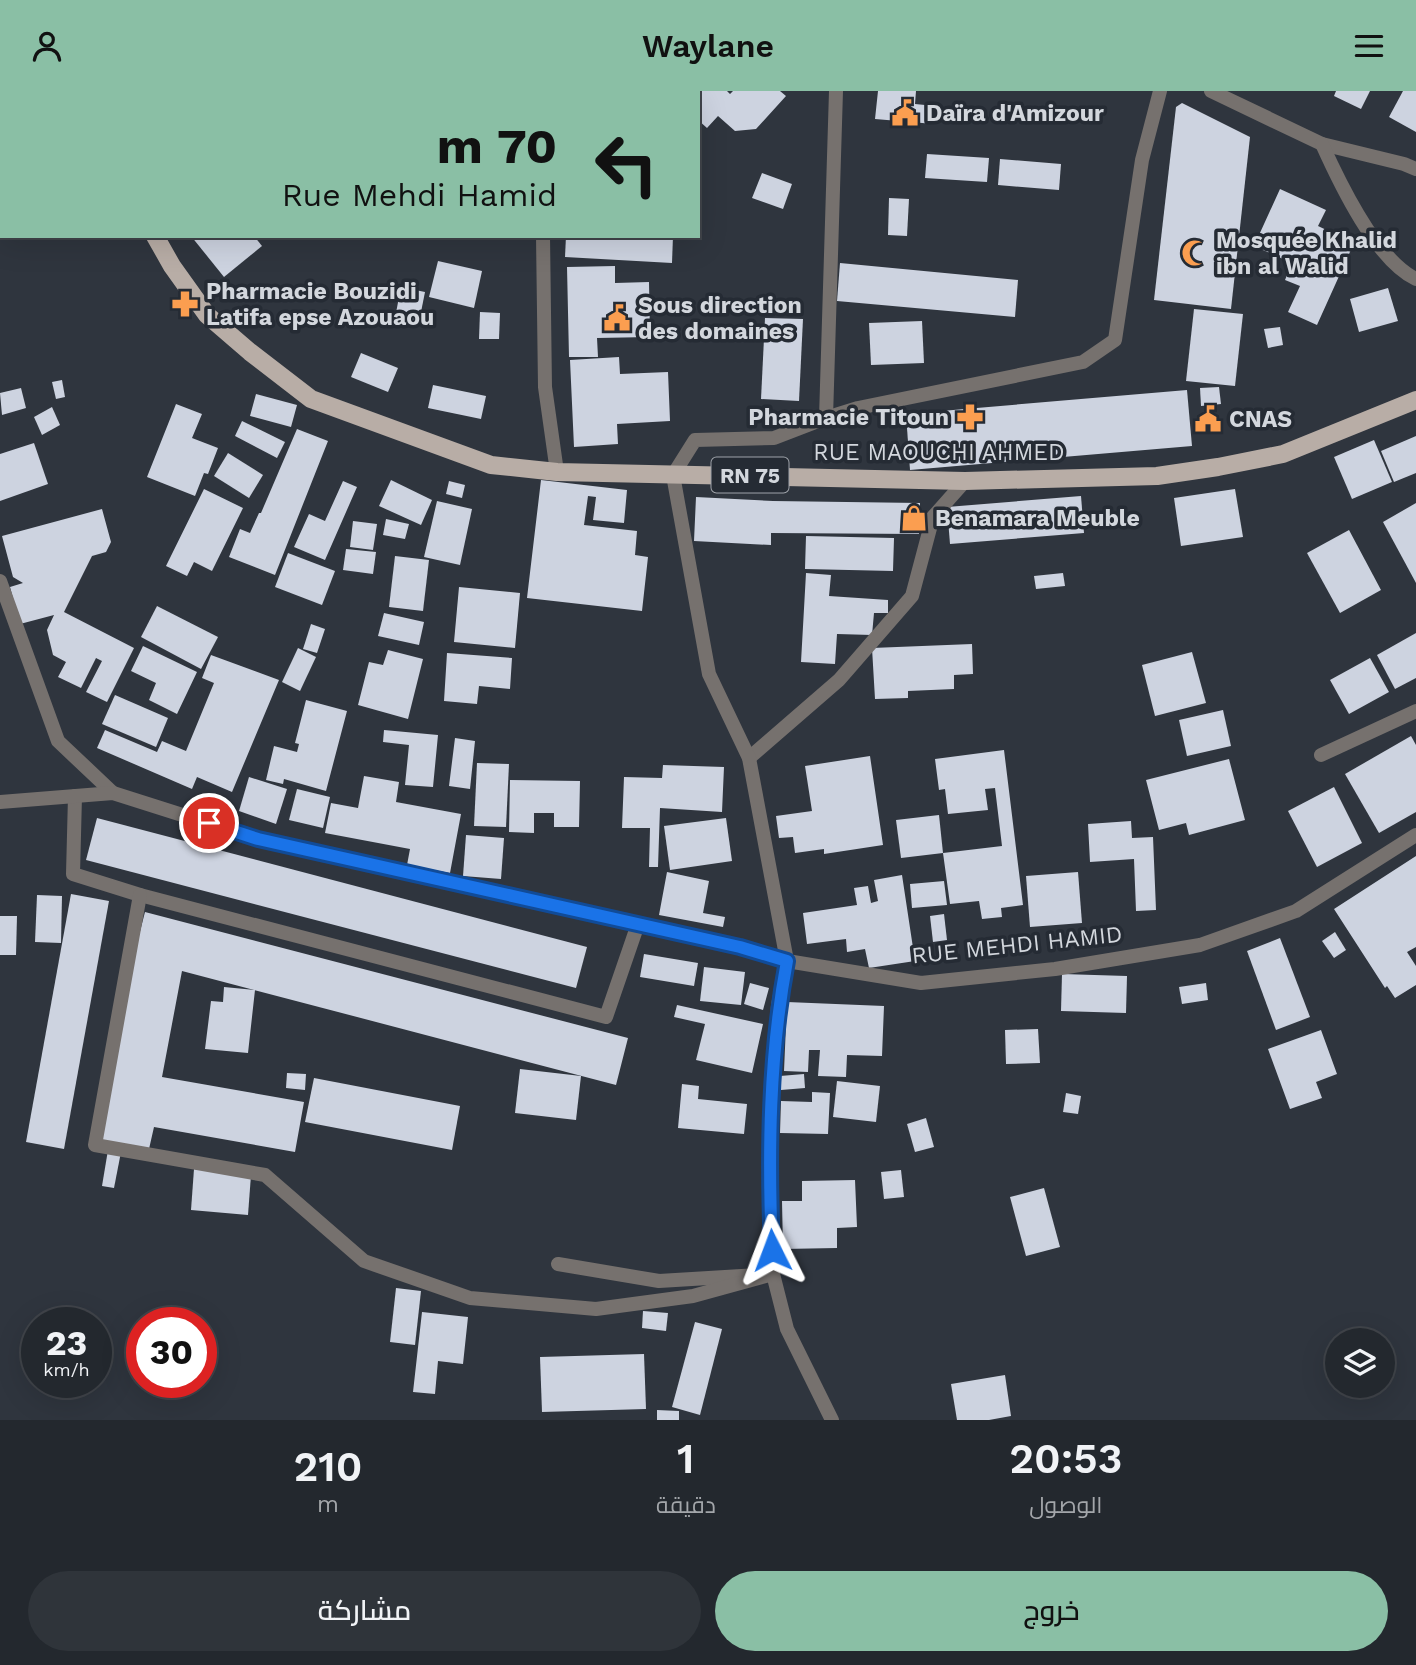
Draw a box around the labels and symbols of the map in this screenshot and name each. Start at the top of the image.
public building icon: Daïra d'Amizour [890,98,920,128]
place label: Daïra d'Amizour [926,100,1104,127]
place label: Mosquée Khalid ibn al Walid [1216,227,1397,280]
mosque icon: Mosquée Khalid ibn al Walid [1180,238,1210,268]
place label: Pharmacie Bouzidi Latifa epse Azouaou [206,278,434,331]
pharmacy icon: Pharmacie Bouzidi Latifa epse Azouaou [170,289,200,319]
place label: Sous direction des domaines [638,292,802,345]
public building icon: Sous direction des domaines [602,303,632,333]
pharmacy icon: Pharmacie Titoun [955,402,985,432]
place label: Pharmacie Titoun [748,404,949,431]
public building icon: CNAS [1193,404,1223,434]
place label: CNAS [1229,406,1292,433]
street label: RUE MAOUCHI AHMED [813,439,1065,466]
road number: RN 75 [712,457,788,493]
shop icon: Benamara Meuble [899,503,929,533]
place label: Benamara Meuble [935,505,1140,532]
pin [179,793,239,853]
street label: RUE MEHDI HAMID [910,921,1124,969]
position arrow [735,1213,809,1287]
speed limit sign: 30 [126,1307,217,1398]

